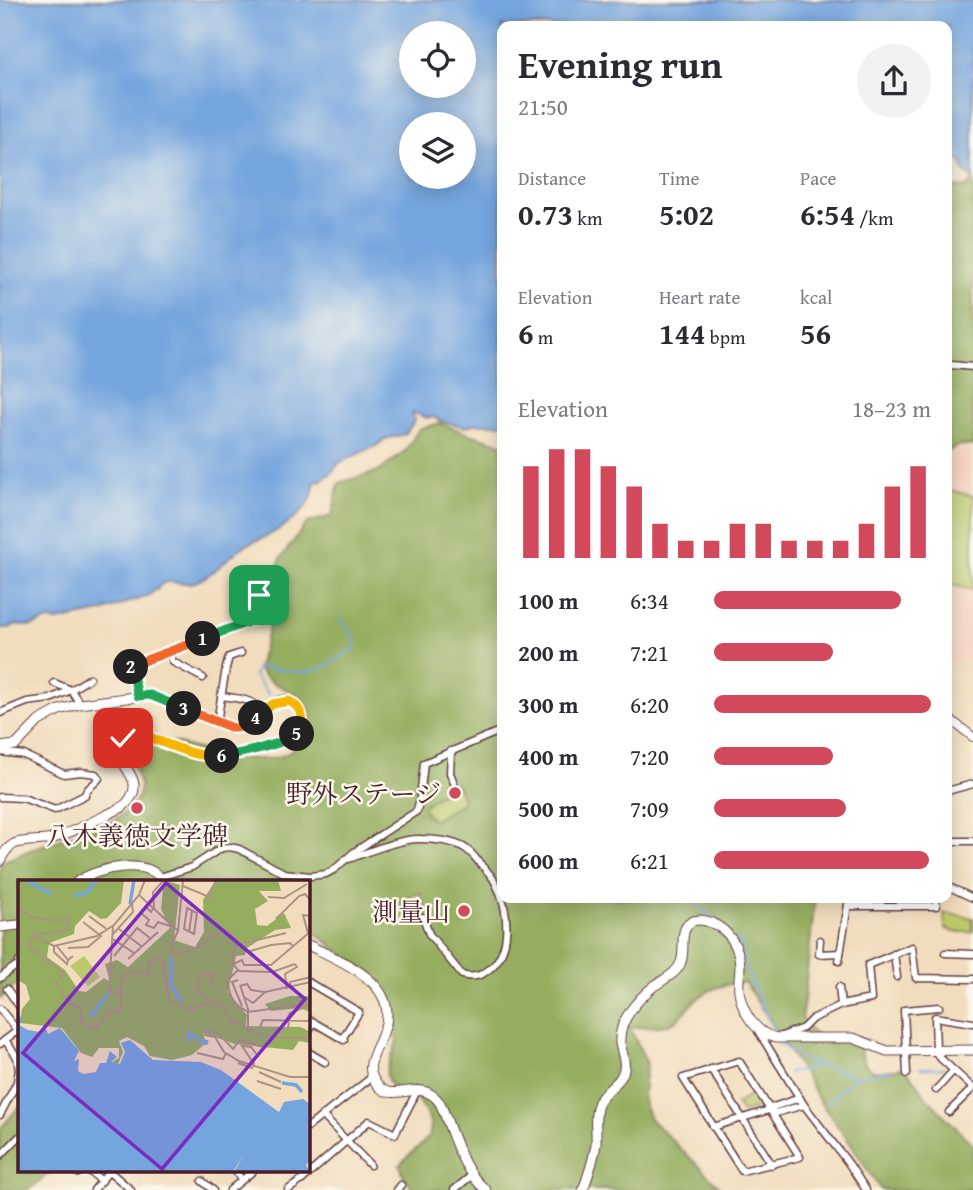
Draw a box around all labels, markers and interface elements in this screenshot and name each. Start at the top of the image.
map controls [399,21,476,189]
button: locate [399,21,476,98]
text: Evening run [518,36,722,92]
button: share [857,44,931,118]
text: 21:50 [518,90,568,123]
button: layers [399,112,476,189]
text: Distance [518,164,586,192]
text: Time [659,164,699,192]
text: Pace [800,164,837,192]
text: 0.73 [518,192,573,236]
text: 5:02 [659,192,714,236]
text: 6:54 [800,192,855,236]
text: km [573,204,602,232]
text: /km [855,204,893,232]
text: Elevation [518,283,592,311]
text: Heart rate [659,283,740,311]
text: kcal [800,283,832,311]
text: 6 [518,311,534,355]
text: 144 [659,311,706,355]
text: 56 [800,311,831,355]
text: m [534,323,553,351]
text: bpm [706,323,745,351]
text: Elevation [518,392,608,425]
text: 18–23 m [852,392,931,425]
pin [229,565,289,625]
icon: arrive [240,576,278,614]
text: 100 m [518,584,579,617]
text: 6:34 [630,584,669,617]
pin: 1 [186,622,220,656]
text: 1 [198,624,207,652]
text: 200 m [518,636,579,669]
text: 7:21 [630,636,669,669]
pin: 2 [114,650,148,684]
text: 2 [126,652,135,680]
text: 300 m [518,688,579,721]
text: 6:20 [630,688,669,721]
pin: 3 [166,692,202,726]
text: 3 [179,694,188,722]
pin: 4 [238,700,274,736]
text: 4 [251,703,260,731]
pin [93,708,153,768]
pin: 5 [280,716,314,752]
icon: check [104,719,142,757]
text: 5 [292,719,301,747]
pin: 6 [204,738,240,774]
text: 400 m [518,740,579,773]
text: 7:20 [630,740,669,773]
text: 6 [217,741,226,769]
place label: 野外ステージ [286,774,441,813]
marker: 野外ステージ [447,785,463,801]
text: 500 m [518,792,579,825]
text: 7:09 [630,792,669,825]
marker: 八木義徳文学碑 [129,800,145,816]
place label: 八木義徳文学碑 [46,816,228,855]
text: 600 m [518,844,579,877]
text: 6:21 [630,844,669,877]
inset map [18,880,310,1172]
place label: 測量山 [372,892,450,931]
marker: 測量山 [456,903,472,919]

